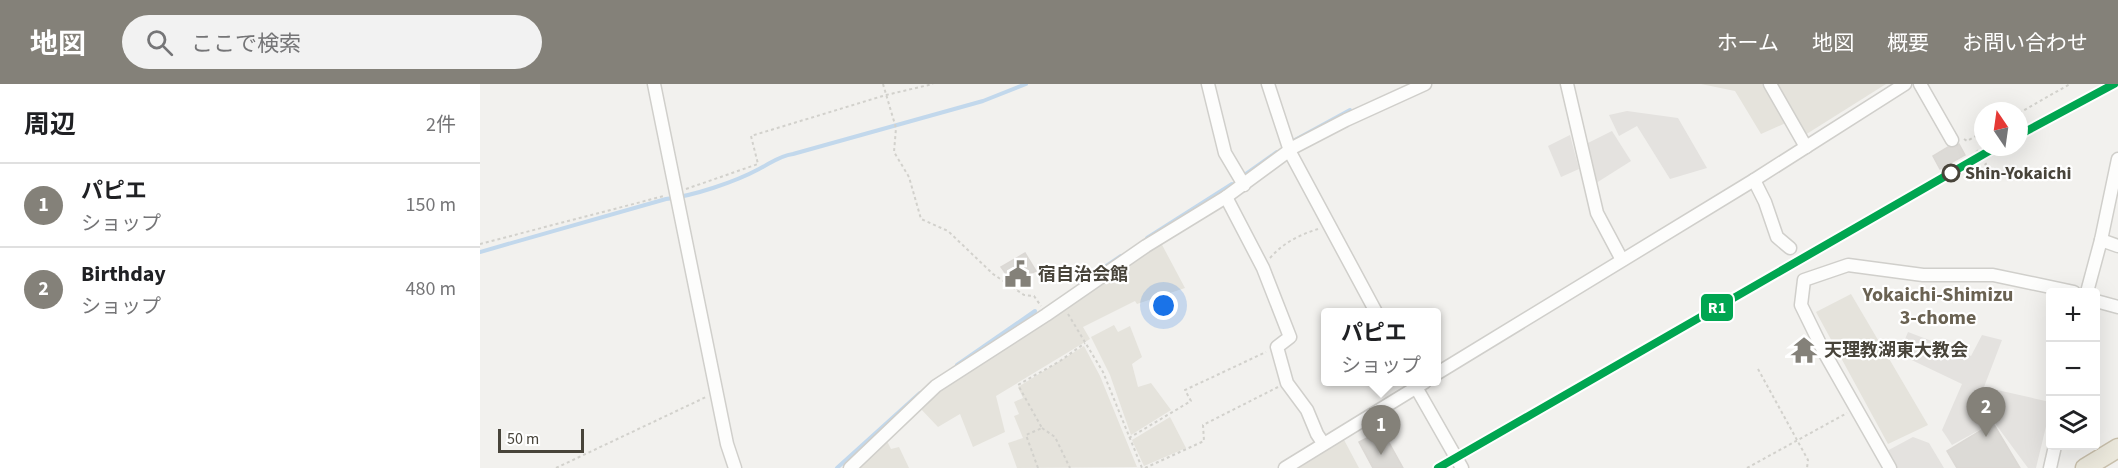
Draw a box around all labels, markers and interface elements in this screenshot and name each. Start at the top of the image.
search box [122,15,542,69]
text: 地図 [30,24,86,64]
icon: search [143,26,176,59]
text: ここで検索 [191,28,301,60]
text: ホーム [1717,28,1779,58]
text: 地図 [1812,28,1854,58]
text: 概要 [1887,28,1929,58]
text: お問い合わせ [1962,28,2088,58]
north arrow [1974,102,2028,156]
text: 周辺 [24,106,76,143]
text: 2件 [426,111,456,139]
place label: Shin-Yokaichi [1965,161,2071,186]
marker: Shin-Yokaichi [1942,164,1960,182]
text: パピエ [81,175,147,207]
text: 1 [38,191,49,219]
text: 150 m [406,191,456,219]
text: ショップ [81,210,161,238]
text: Birthday [81,258,166,290]
public building icon: 宿自治会館 [1003,259,1033,289]
place label: 宿自治会館 [1038,262,1128,287]
text: 2 [38,275,49,303]
text: 480 m [406,275,456,303]
district label: Yokaichi-Shimizu 3-chome [1862,281,2013,332]
map controls [2046,288,2100,450]
button: + [2046,288,2100,342]
your location [1149,291,1178,320]
text: ショップ [81,293,161,321]
line badge: R1 [1700,293,1734,322]
text: R1 [1708,297,1726,319]
popup [1321,308,1441,386]
text: パピエ [1341,317,1407,349]
temple icon: 天理教湖東大教会 [1789,335,1819,365]
place label: 天理教湖東大教会 [1824,338,1968,363]
button: − [2046,342,2100,396]
text: ショップ [1341,352,1421,380]
pin: 2 [1966,388,2006,437]
button: layers [2046,396,2100,450]
pin: 1 [1362,406,1400,455]
scale bar [498,426,584,454]
text: 50 m [507,428,539,450]

